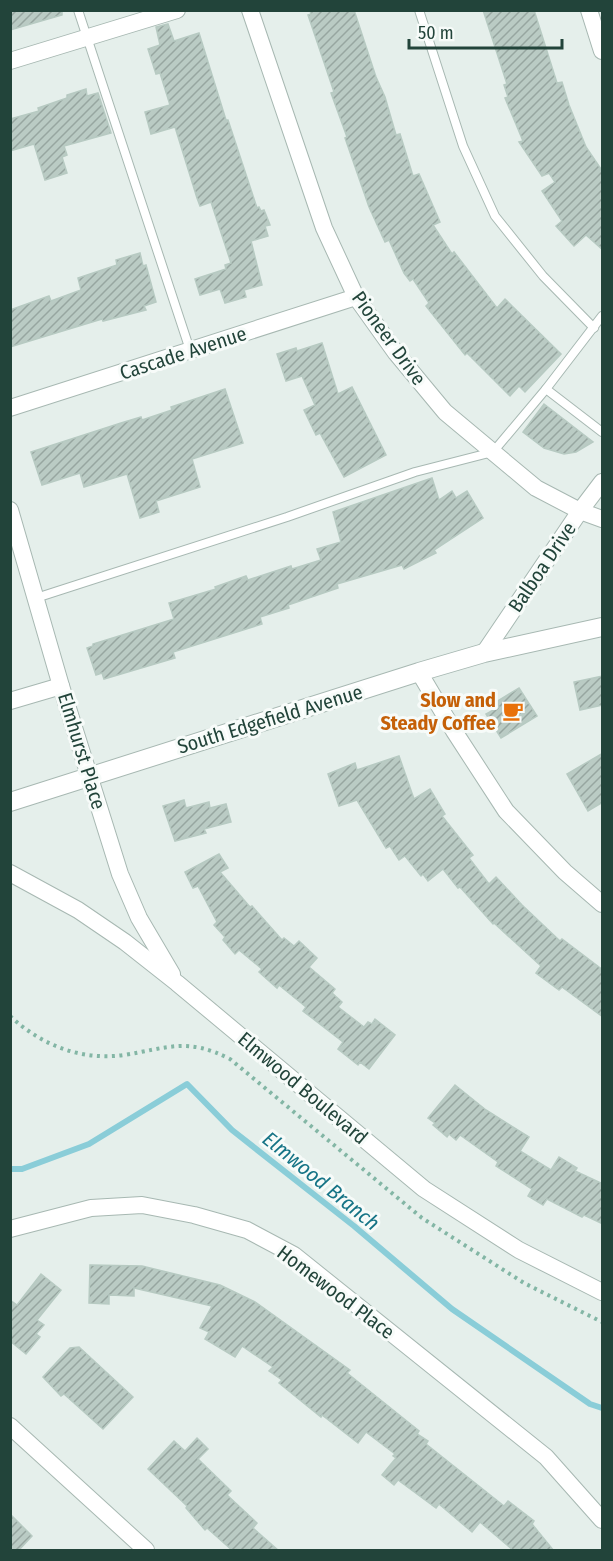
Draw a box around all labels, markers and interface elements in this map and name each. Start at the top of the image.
scale bar [409,12,562,50]
text: 50 m [418,22,454,44]
street label: Pioneer Drive [347,286,431,390]
street label: Cascade Avenue [117,321,249,385]
street label: Balboa Drive [503,517,581,617]
street label: South Edgefield Avenue [174,679,366,759]
place label: Slow and Steady Coffee [380,688,496,735]
street label: Elmhurst Place [53,690,111,812]
cafe icon: Slow and Steady Coffee [501,699,525,723]
street label: Elmwood Boulevard [233,1027,373,1149]
water label: Elmwood Branch [257,1126,385,1236]
street label: Homewood Place [273,1240,399,1344]

